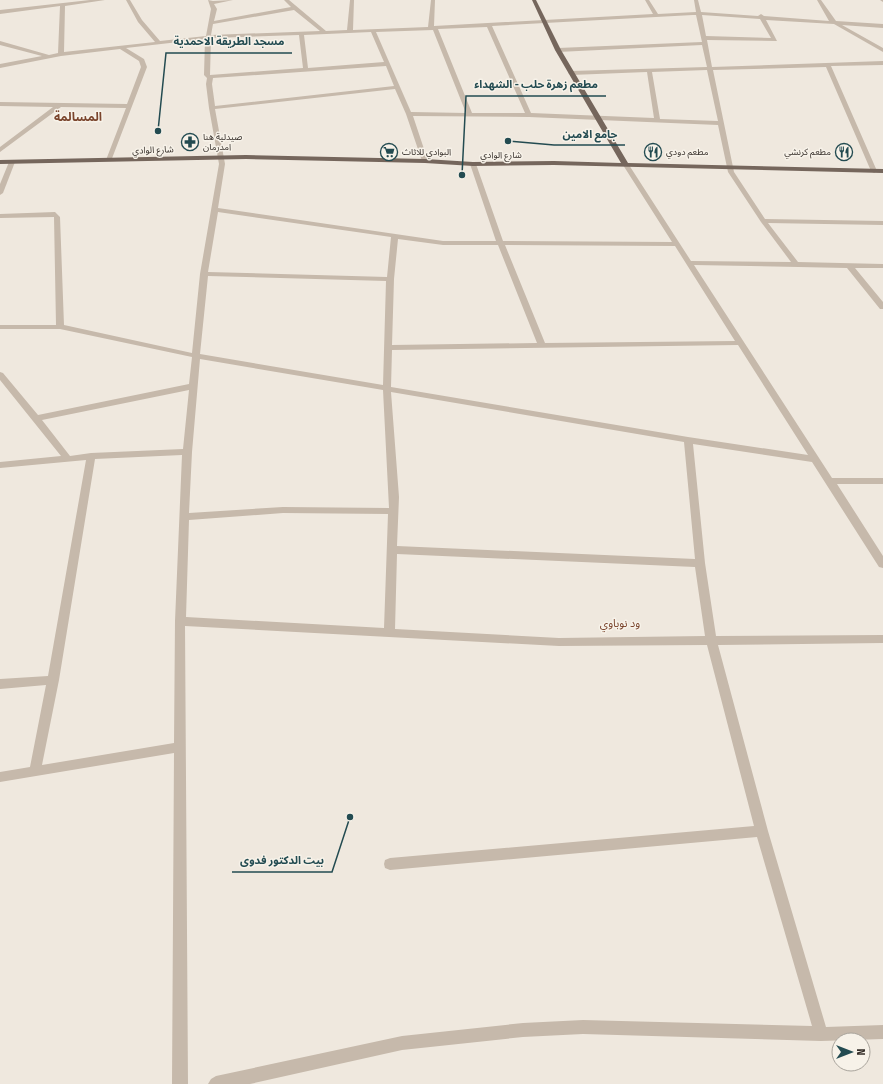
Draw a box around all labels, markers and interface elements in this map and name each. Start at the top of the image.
callout: مسجد الطريقة الاحمدية [166,30,292,53]
text: مسجد الطريقة الاحمدية [174,35,284,48]
callout: مطعم زهرة حلب - الشهداء [466,73,606,96]
text: مطعم زهرة حلب - الشهداء [474,78,598,93]
district label: المسالمة [54,110,102,124]
callout: جامع الامين [554,122,625,145]
text: جامع الامين [562,128,618,143]
pharmacy icon: صيدلية هنا امدرمان [180,132,200,152]
place label: صيدلية هنا امدرمان [203,132,242,153]
supermarket icon: البوادي للاثاث [379,142,399,162]
restaurant icon: مطعم دودي [643,142,663,162]
restaurant icon: مطعم كرنشي [834,142,854,162]
street label: شارع الوادي [132,144,174,158]
place label: البوادي للاثاث [402,147,451,159]
place label: مطعم دودي [666,147,709,159]
place label: مطعم كرنشي [784,147,831,159]
street label: شارع الوادي [480,150,522,162]
district label: ود نوباوي [600,617,640,633]
callout: بيت الدكتور فدوى [232,849,332,872]
text: بيت الدكتور فدوى [240,854,324,867]
north arrow [831,1032,871,1072]
text: N [854,1049,867,1055]

